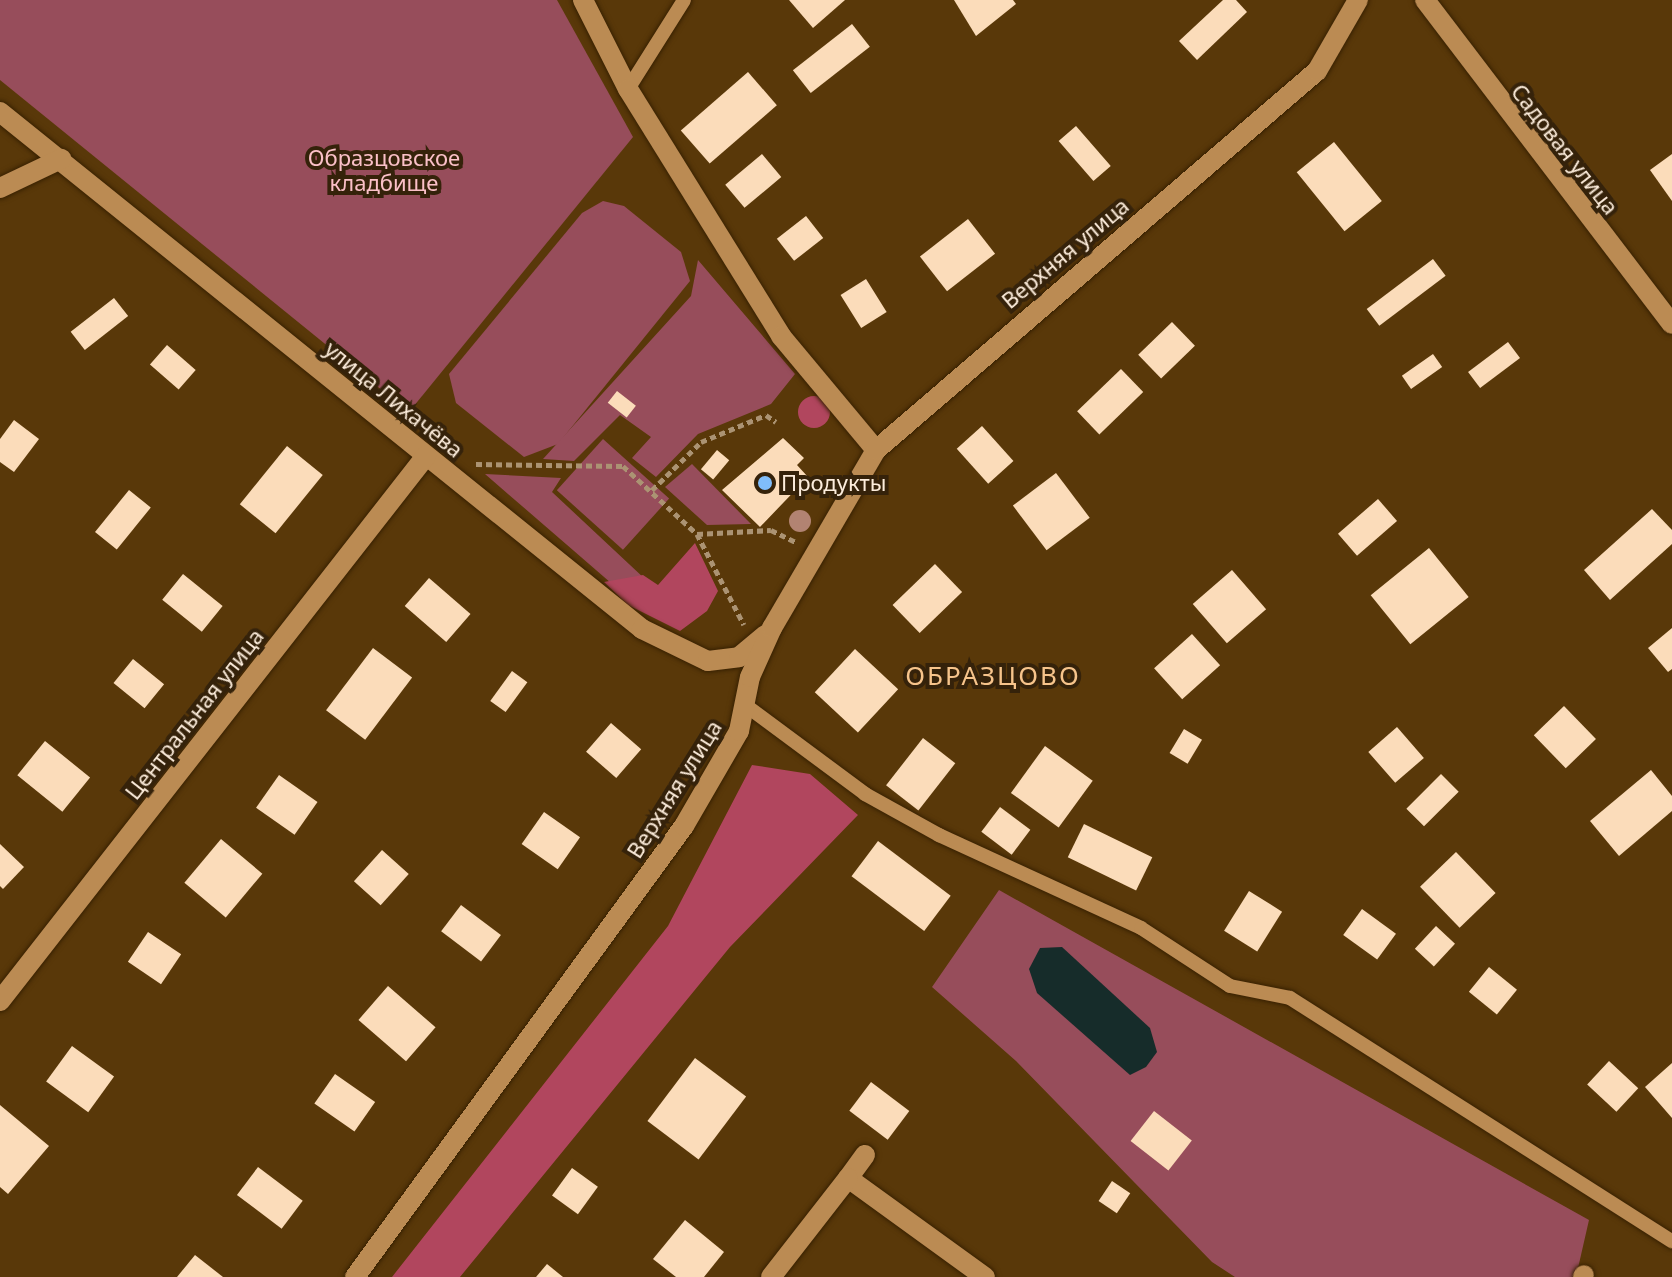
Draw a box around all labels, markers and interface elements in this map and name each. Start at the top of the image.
street label: Садовая улица [1506,79,1624,219]
park label: Образцовское кладбище [308,144,460,196]
street label: Верхняя улица [996,192,1134,314]
street label: улица Лихачёва [320,335,468,463]
place label: Продукты [781,470,887,496]
marker: Продукты [756,474,774,492]
street label: Центральная улица [119,623,269,805]
district label: ОБРАЗЦОВО [905,660,1081,692]
street label: Верхняя улица [621,715,727,863]

